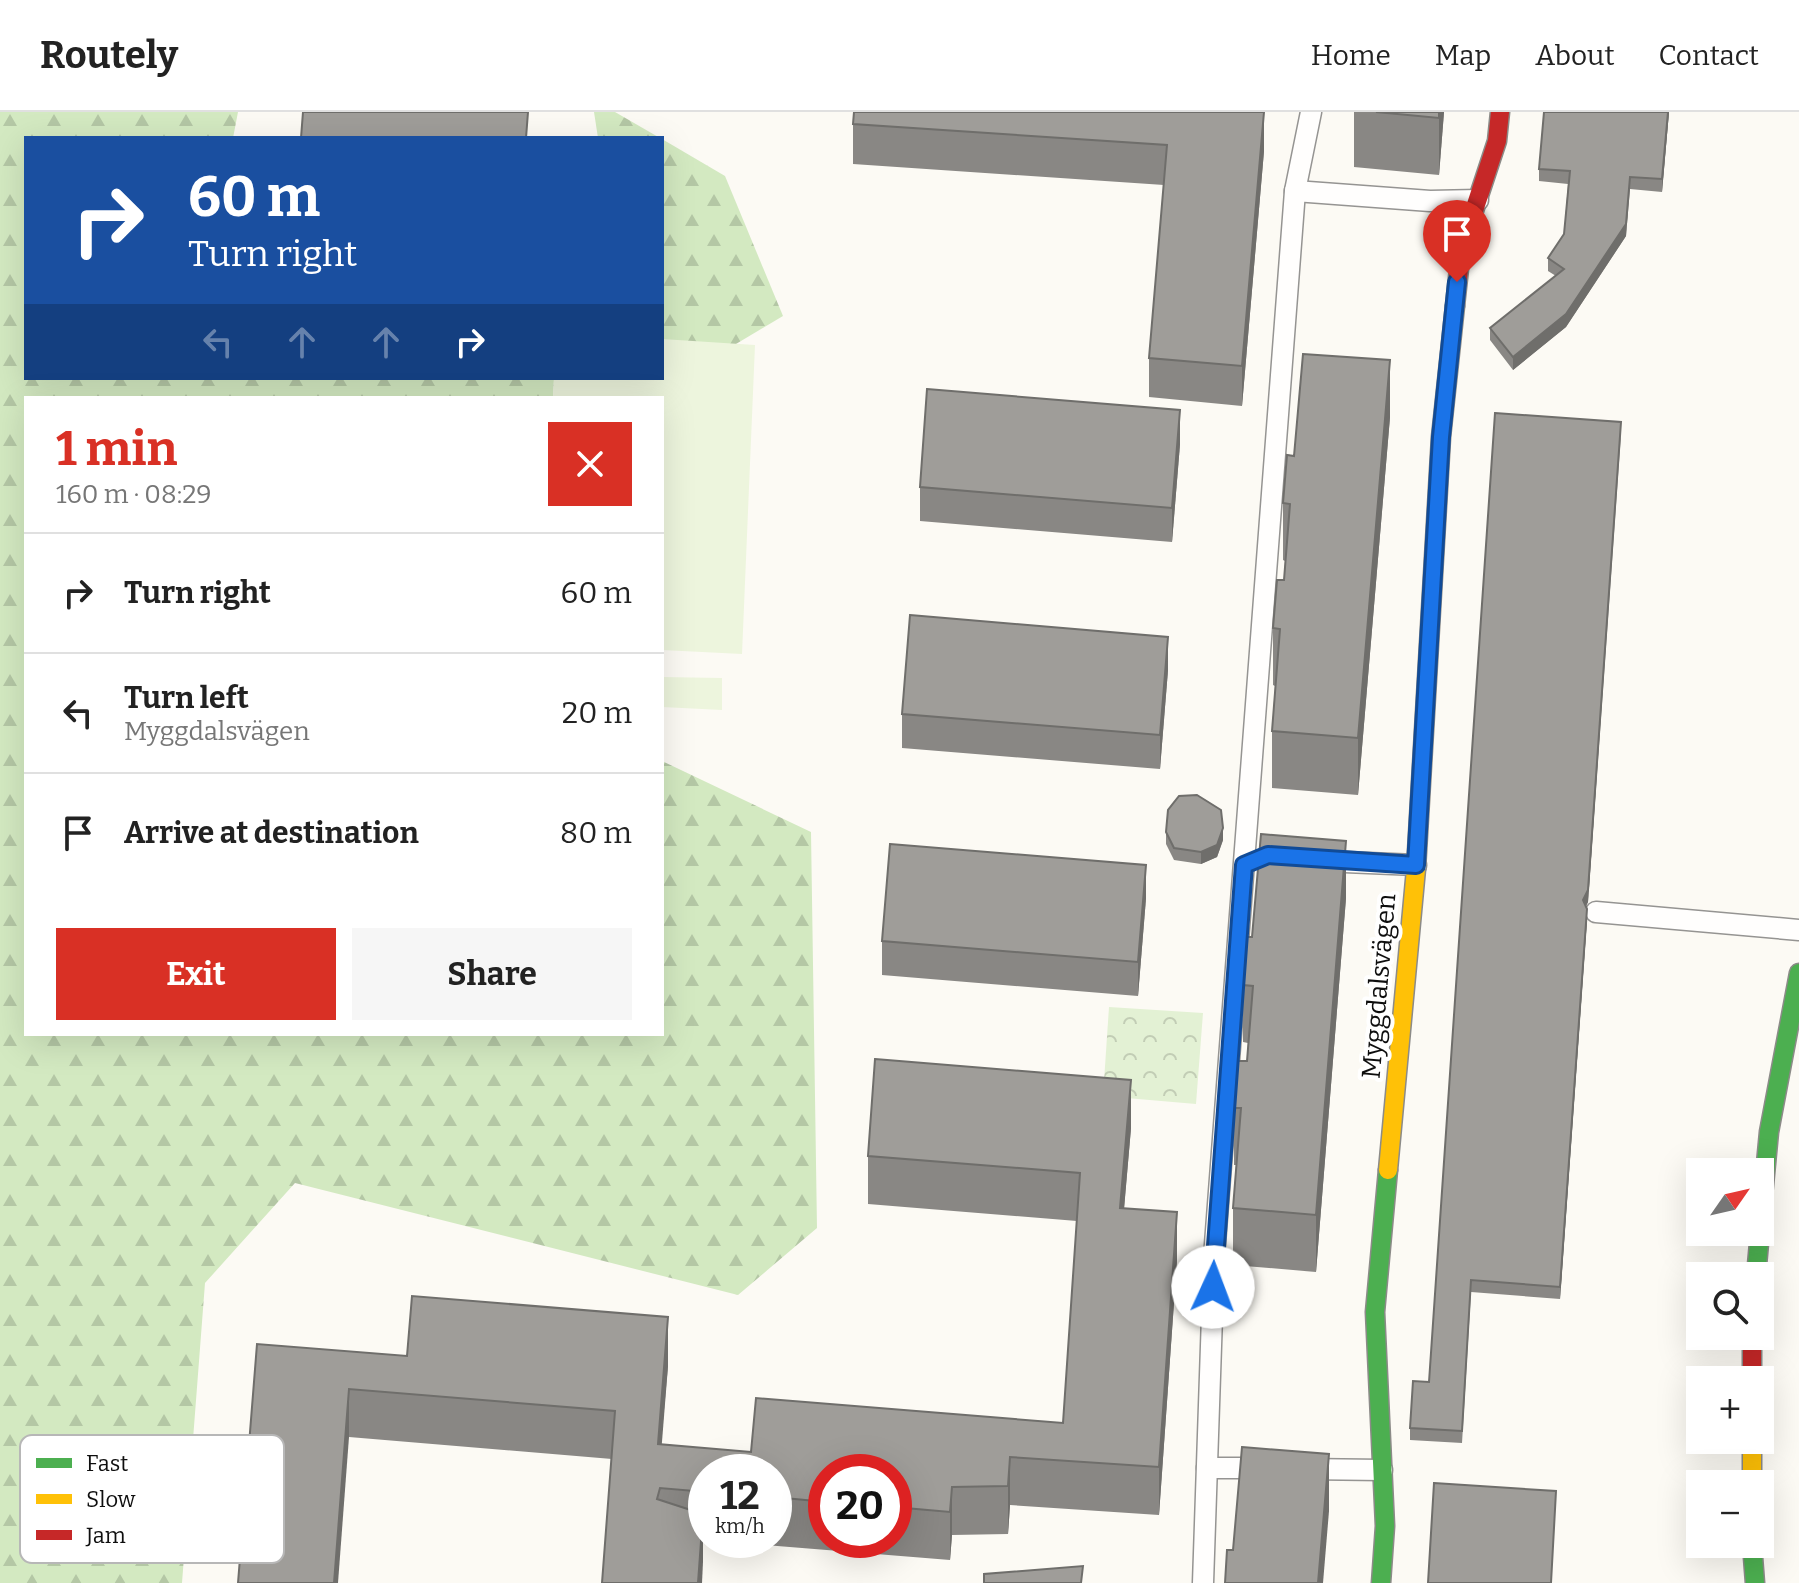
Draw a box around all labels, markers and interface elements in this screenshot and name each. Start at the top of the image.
text: Routely [40,32,178,78]
text: Home [1311,39,1391,72]
text: Map [1435,39,1491,72]
text: About [1535,39,1615,72]
text: Contact [1659,39,1759,72]
text: 60 m [188,164,320,231]
icon: right [56,168,160,272]
pin [1423,200,1491,282]
icon: arrive [1435,212,1479,256]
text: Turn right [188,232,357,276]
icon: left [196,320,240,364]
icon: ahead [280,320,324,364]
icon: ahead [364,320,408,364]
icon: right [448,320,492,364]
text: 1 min [56,420,177,478]
button: close [548,422,632,506]
text: 160 m · 08:29 [56,479,212,510]
icon: right [56,571,100,615]
text: Turn right [124,575,271,611]
text: 60 m [561,575,632,611]
text: Turn left [124,680,249,716]
icon: left [56,691,100,735]
text: 20 m [562,695,632,731]
text: Myggdalsvägen [124,716,310,747]
icon: arrive [56,811,100,855]
text: Arrive at destination [124,815,419,851]
text: 80 m [560,815,632,851]
street label: Myggdalsvägen [1355,892,1403,1080]
button: Exit [56,928,336,1020]
button: Share [352,928,632,1020]
north arrow [1686,1158,1774,1246]
map controls [1686,1158,1774,1558]
position arrow [1171,1245,1255,1329]
button: search [1686,1262,1774,1350]
button: + [1686,1366,1774,1454]
legend [20,1435,284,1563]
text: Fast [86,1450,128,1477]
speed limit sign: 20 [808,1454,912,1558]
button: − [1686,1470,1774,1558]
text: 12 [720,1472,760,1520]
text: Slow [86,1486,136,1513]
text: km/h [715,1514,765,1538]
text: Jam [85,1522,126,1549]

